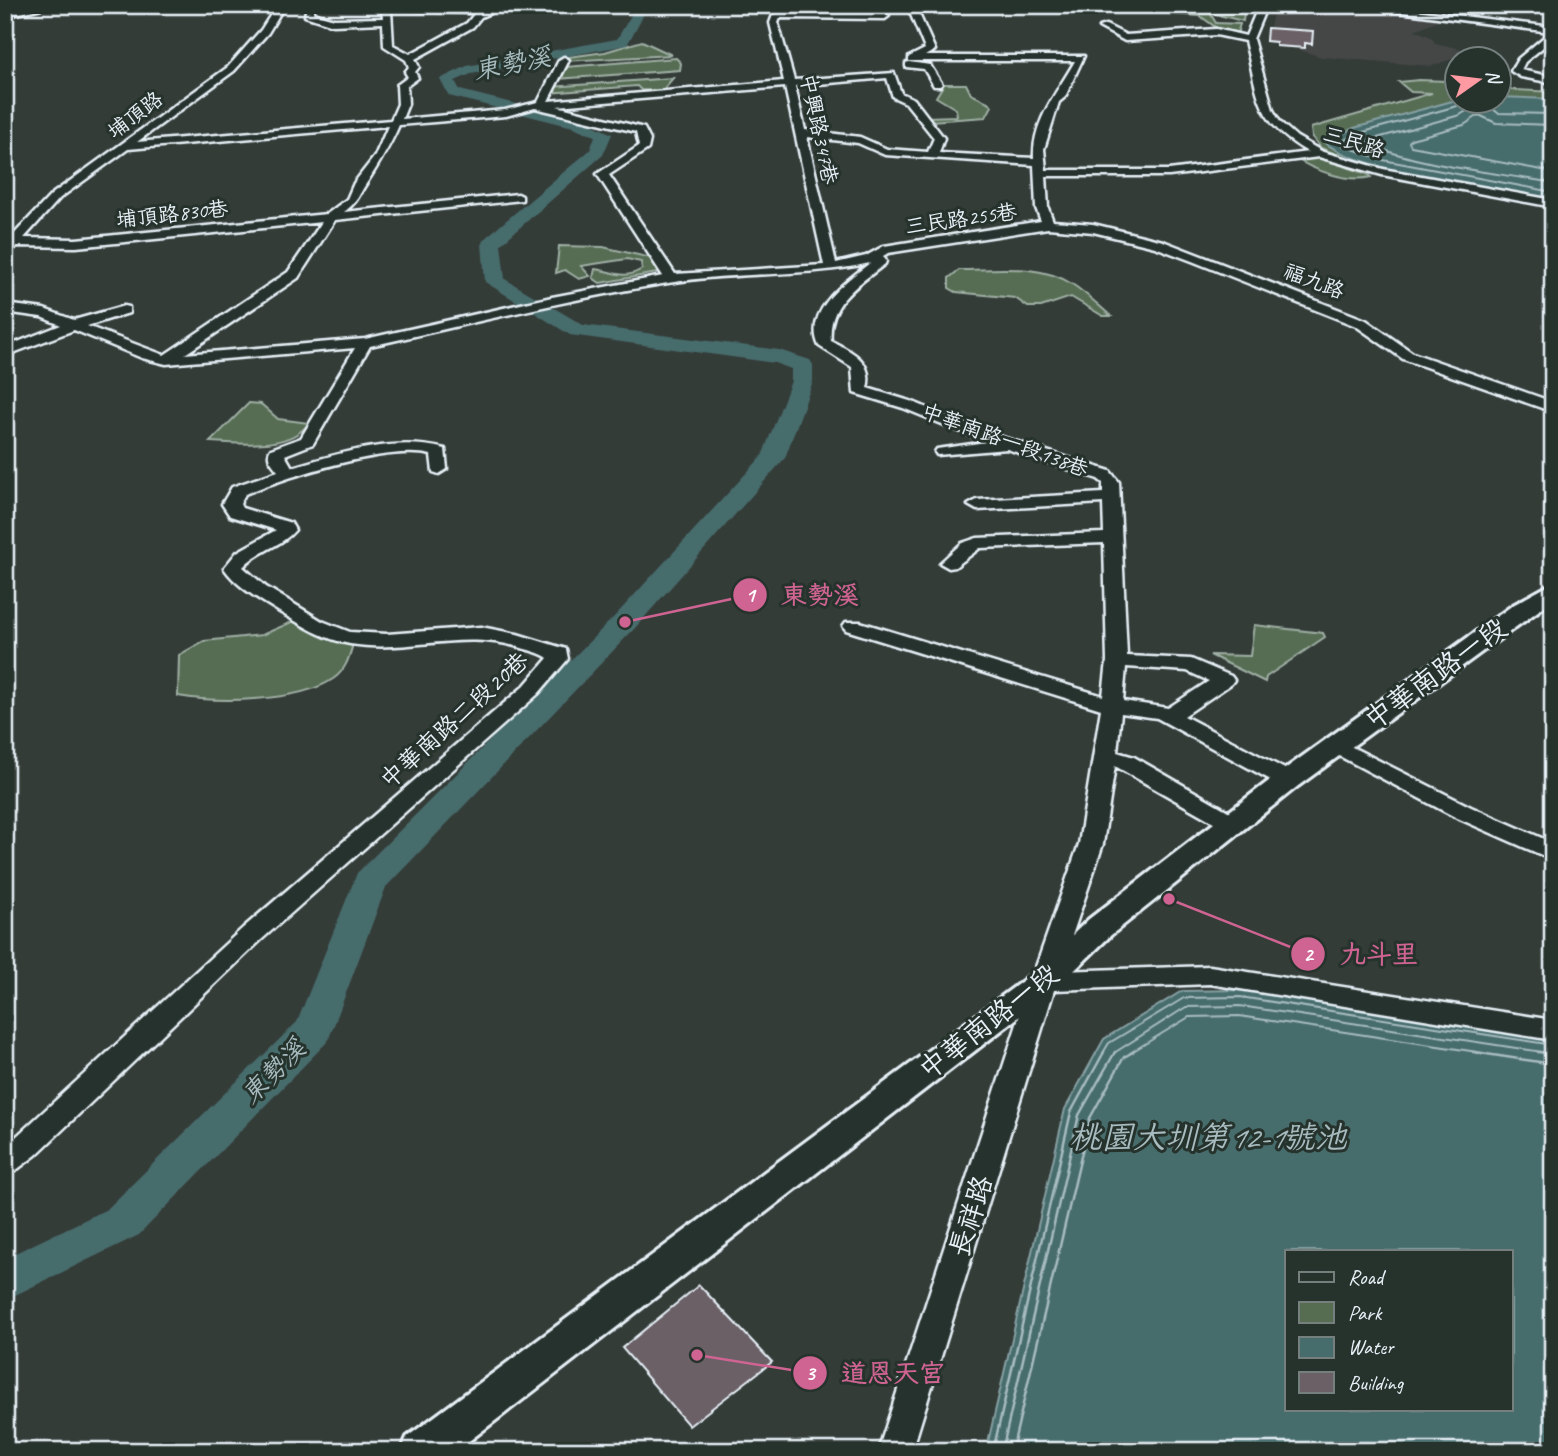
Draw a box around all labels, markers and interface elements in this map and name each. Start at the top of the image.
water label: 東勢溪 [471,39,555,87]
north arrow [1442,46,1512,116]
text: N [1480,68,1507,88]
street label: 中興路347巷 [795,71,843,187]
street label: 埔頂路 [102,86,168,144]
street label: 三民路 [1320,120,1388,164]
street label: 埔頂路830巷 [115,195,229,233]
street label: 三民路255巷 [904,198,1018,240]
street label: 福九路 [1280,258,1348,304]
street label: 中華南路一段138巷 [918,398,1092,482]
callout: 東勢溪 [732,571,873,618]
text: 東勢溪 [781,579,859,612]
text: 1 [745,582,757,608]
street label: 中華南路一段 [1357,610,1514,737]
street label: 中華南路二段20巷 [374,645,534,795]
callout: 九斗里 [1291,930,1432,977]
text: 九斗里 [1340,938,1418,971]
text: 2 [1303,941,1315,967]
street label: 中華南路一段 [911,956,1065,1087]
water label: 東勢溪 [234,1031,314,1111]
water label: 桃園大圳第12-1號池 [1069,1117,1348,1158]
street label: 長祥路 [941,1171,1000,1262]
legend [1285,1250,1512,1410]
text: Road [1348,1264,1387,1290]
text: Park [1348,1300,1383,1326]
text: Water [1348,1334,1395,1360]
callout: 道恩天宮 [792,1349,959,1396]
text: 道恩天宮 [841,1357,945,1390]
text: 3 [805,1360,817,1386]
text: Building [1348,1370,1405,1396]

